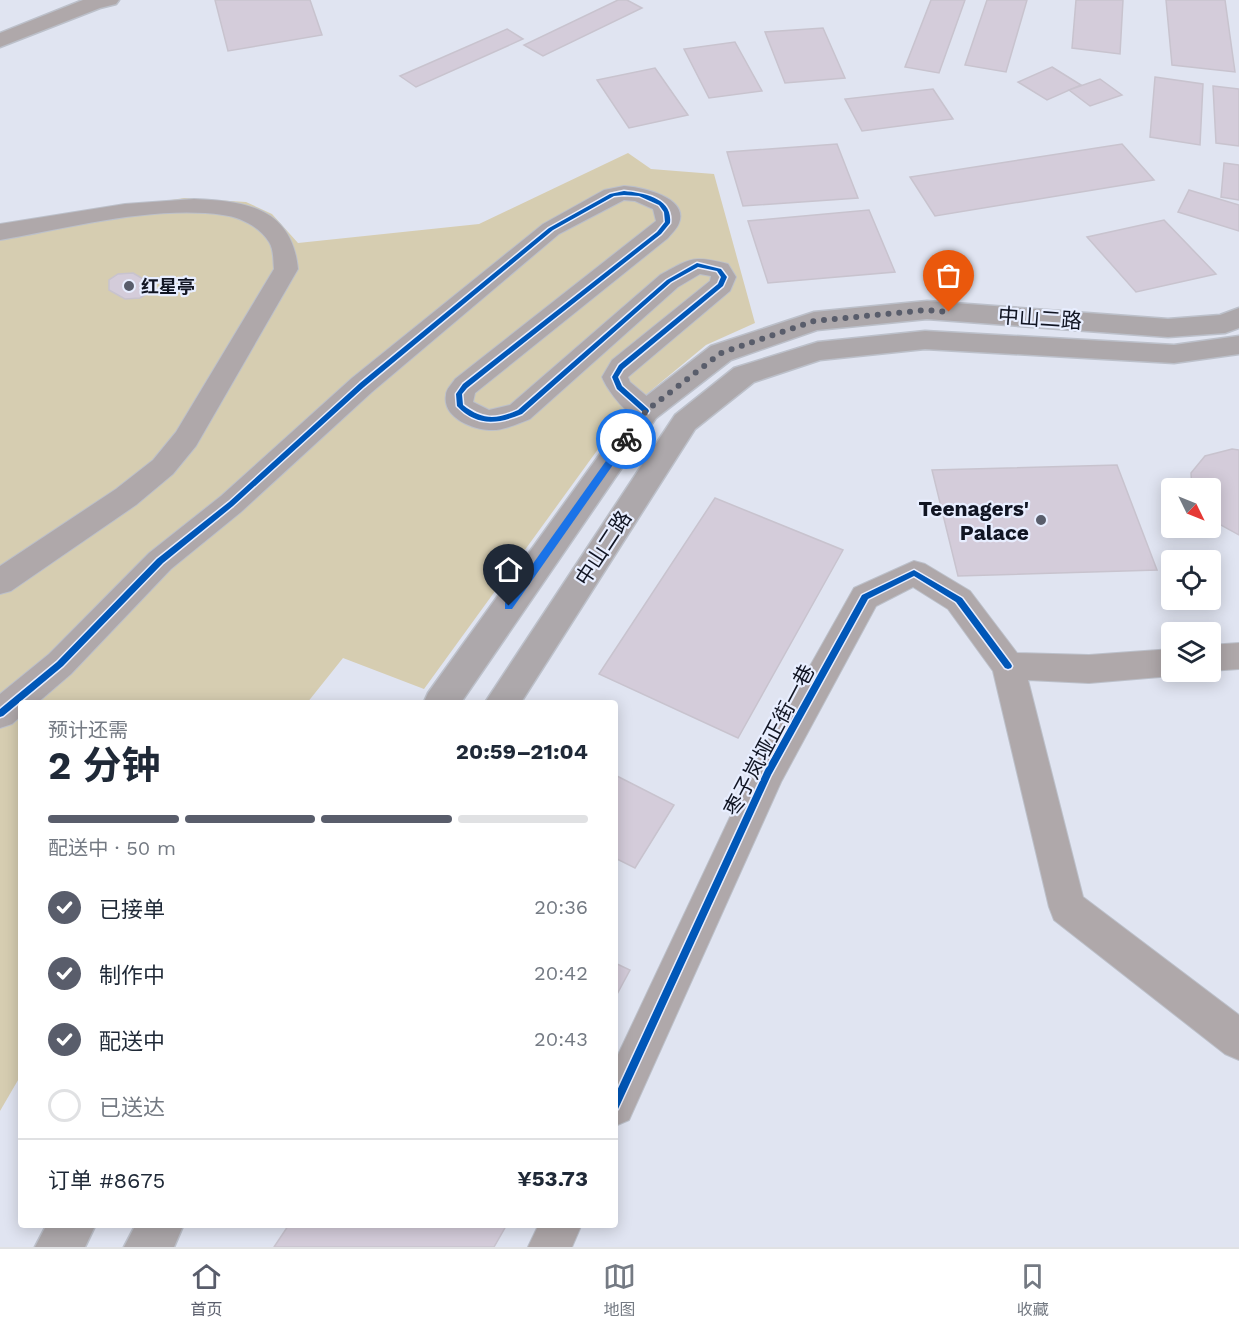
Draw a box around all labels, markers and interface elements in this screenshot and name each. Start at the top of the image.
pin [923,250,974,312]
icon: bag [932,259,965,292]
place label: 红星亭 [141,276,195,297]
marker: 红星亭 [122,279,136,293]
street label: 中山二路 [997,303,1083,333]
courier [596,409,656,469]
icon: bike [610,423,643,456]
north arrow [1161,478,1221,538]
map controls [1161,478,1221,682]
place label: Teenagers' Palace [918,496,1029,545]
street label: 中山二路 [570,506,636,590]
marker: Teenagers' Palace [1034,513,1048,527]
pin [483,544,534,606]
button: locate [1161,550,1221,610]
icon: home [492,553,525,586]
button: layers [1161,622,1221,682]
street label: 枣子岚垭正街一巷 [719,660,819,820]
text: 预计还需 [48,718,128,742]
text: 20:59–21:04 [456,739,588,764]
text: 2 分钟 [48,743,160,788]
text: 配送中 · 50 m [48,836,176,860]
icon: check [48,891,81,924]
text: 20:36 [534,895,588,919]
text: 已接单 [99,897,165,922]
icon: check [48,957,81,990]
text: 20:42 [534,961,588,985]
text: 制作中 [99,963,165,988]
icon: check [48,1023,81,1056]
text: 20:43 [534,1027,588,1051]
text: 配送中 [99,1029,165,1054]
text: 已送达 [99,1095,165,1120]
text: ¥53.73 [517,1166,588,1191]
text: 订单 #8675 [48,1168,165,1193]
tab: 首页 [190,1260,223,1320]
tab: 地图 [603,1260,636,1320]
tab: 收藏 [1016,1260,1049,1320]

